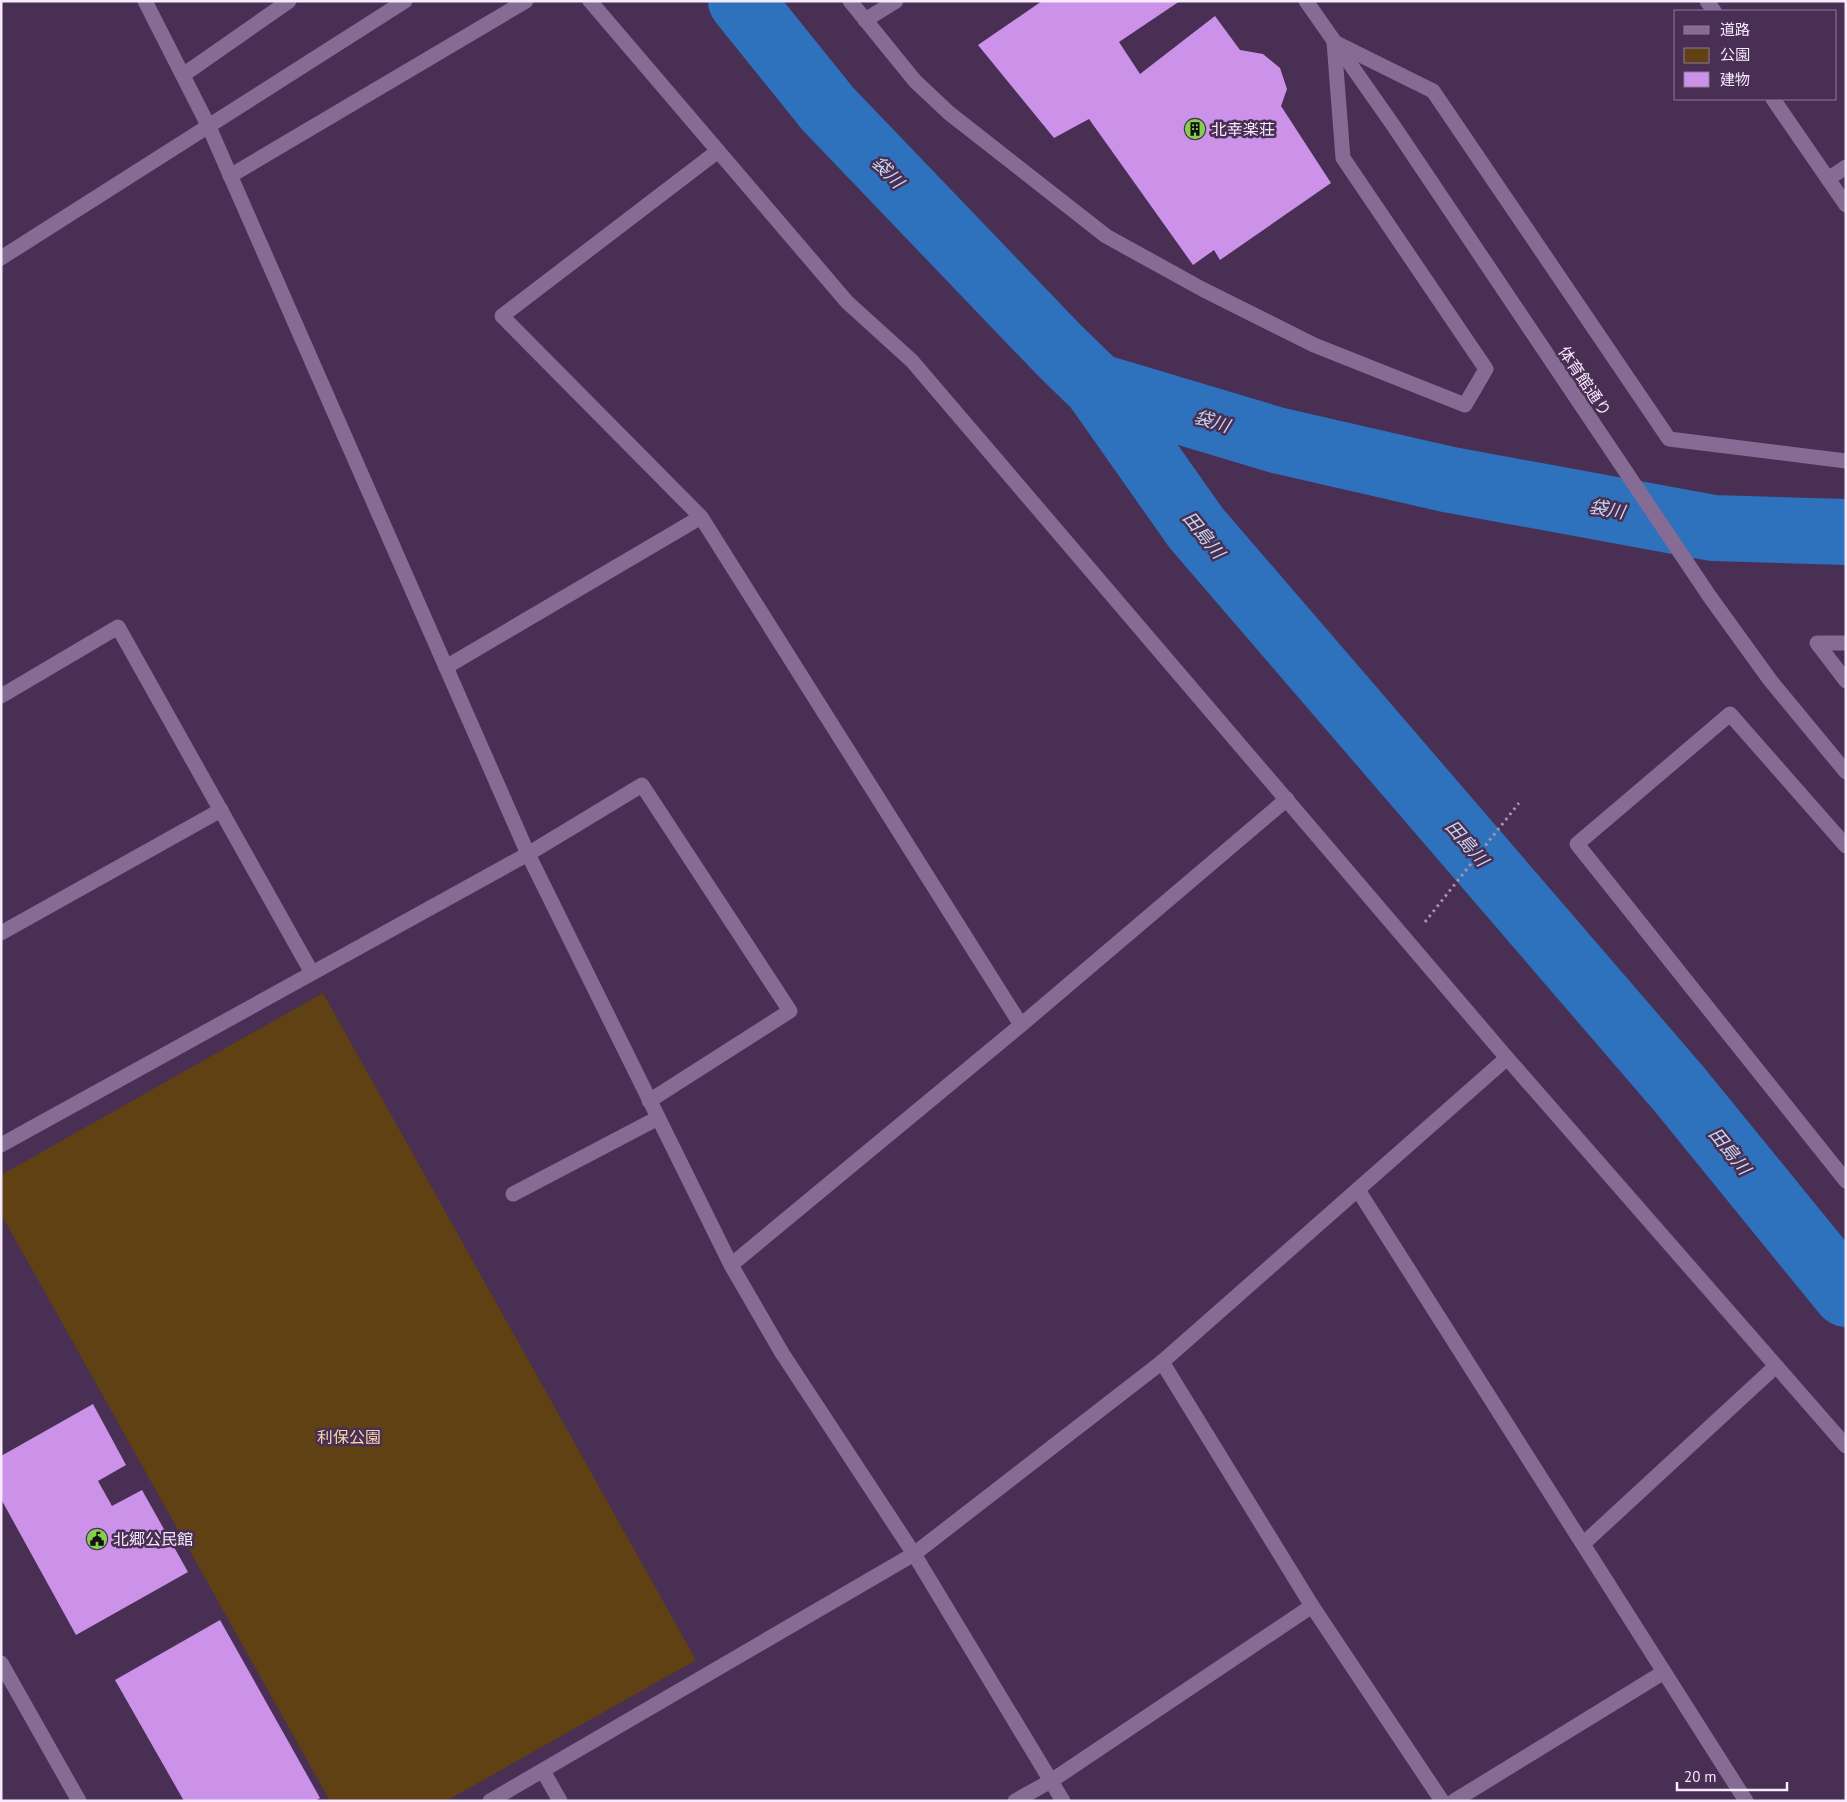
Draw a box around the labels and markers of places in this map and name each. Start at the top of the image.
building icon: 北幸楽荘 [1183,117,1207,141]
place label: 北幸楽荘 [1211,119,1275,139]
public building icon: 北郷公民館 [85,1527,109,1551]
place label: 北郷公民館 [113,1529,193,1549]

